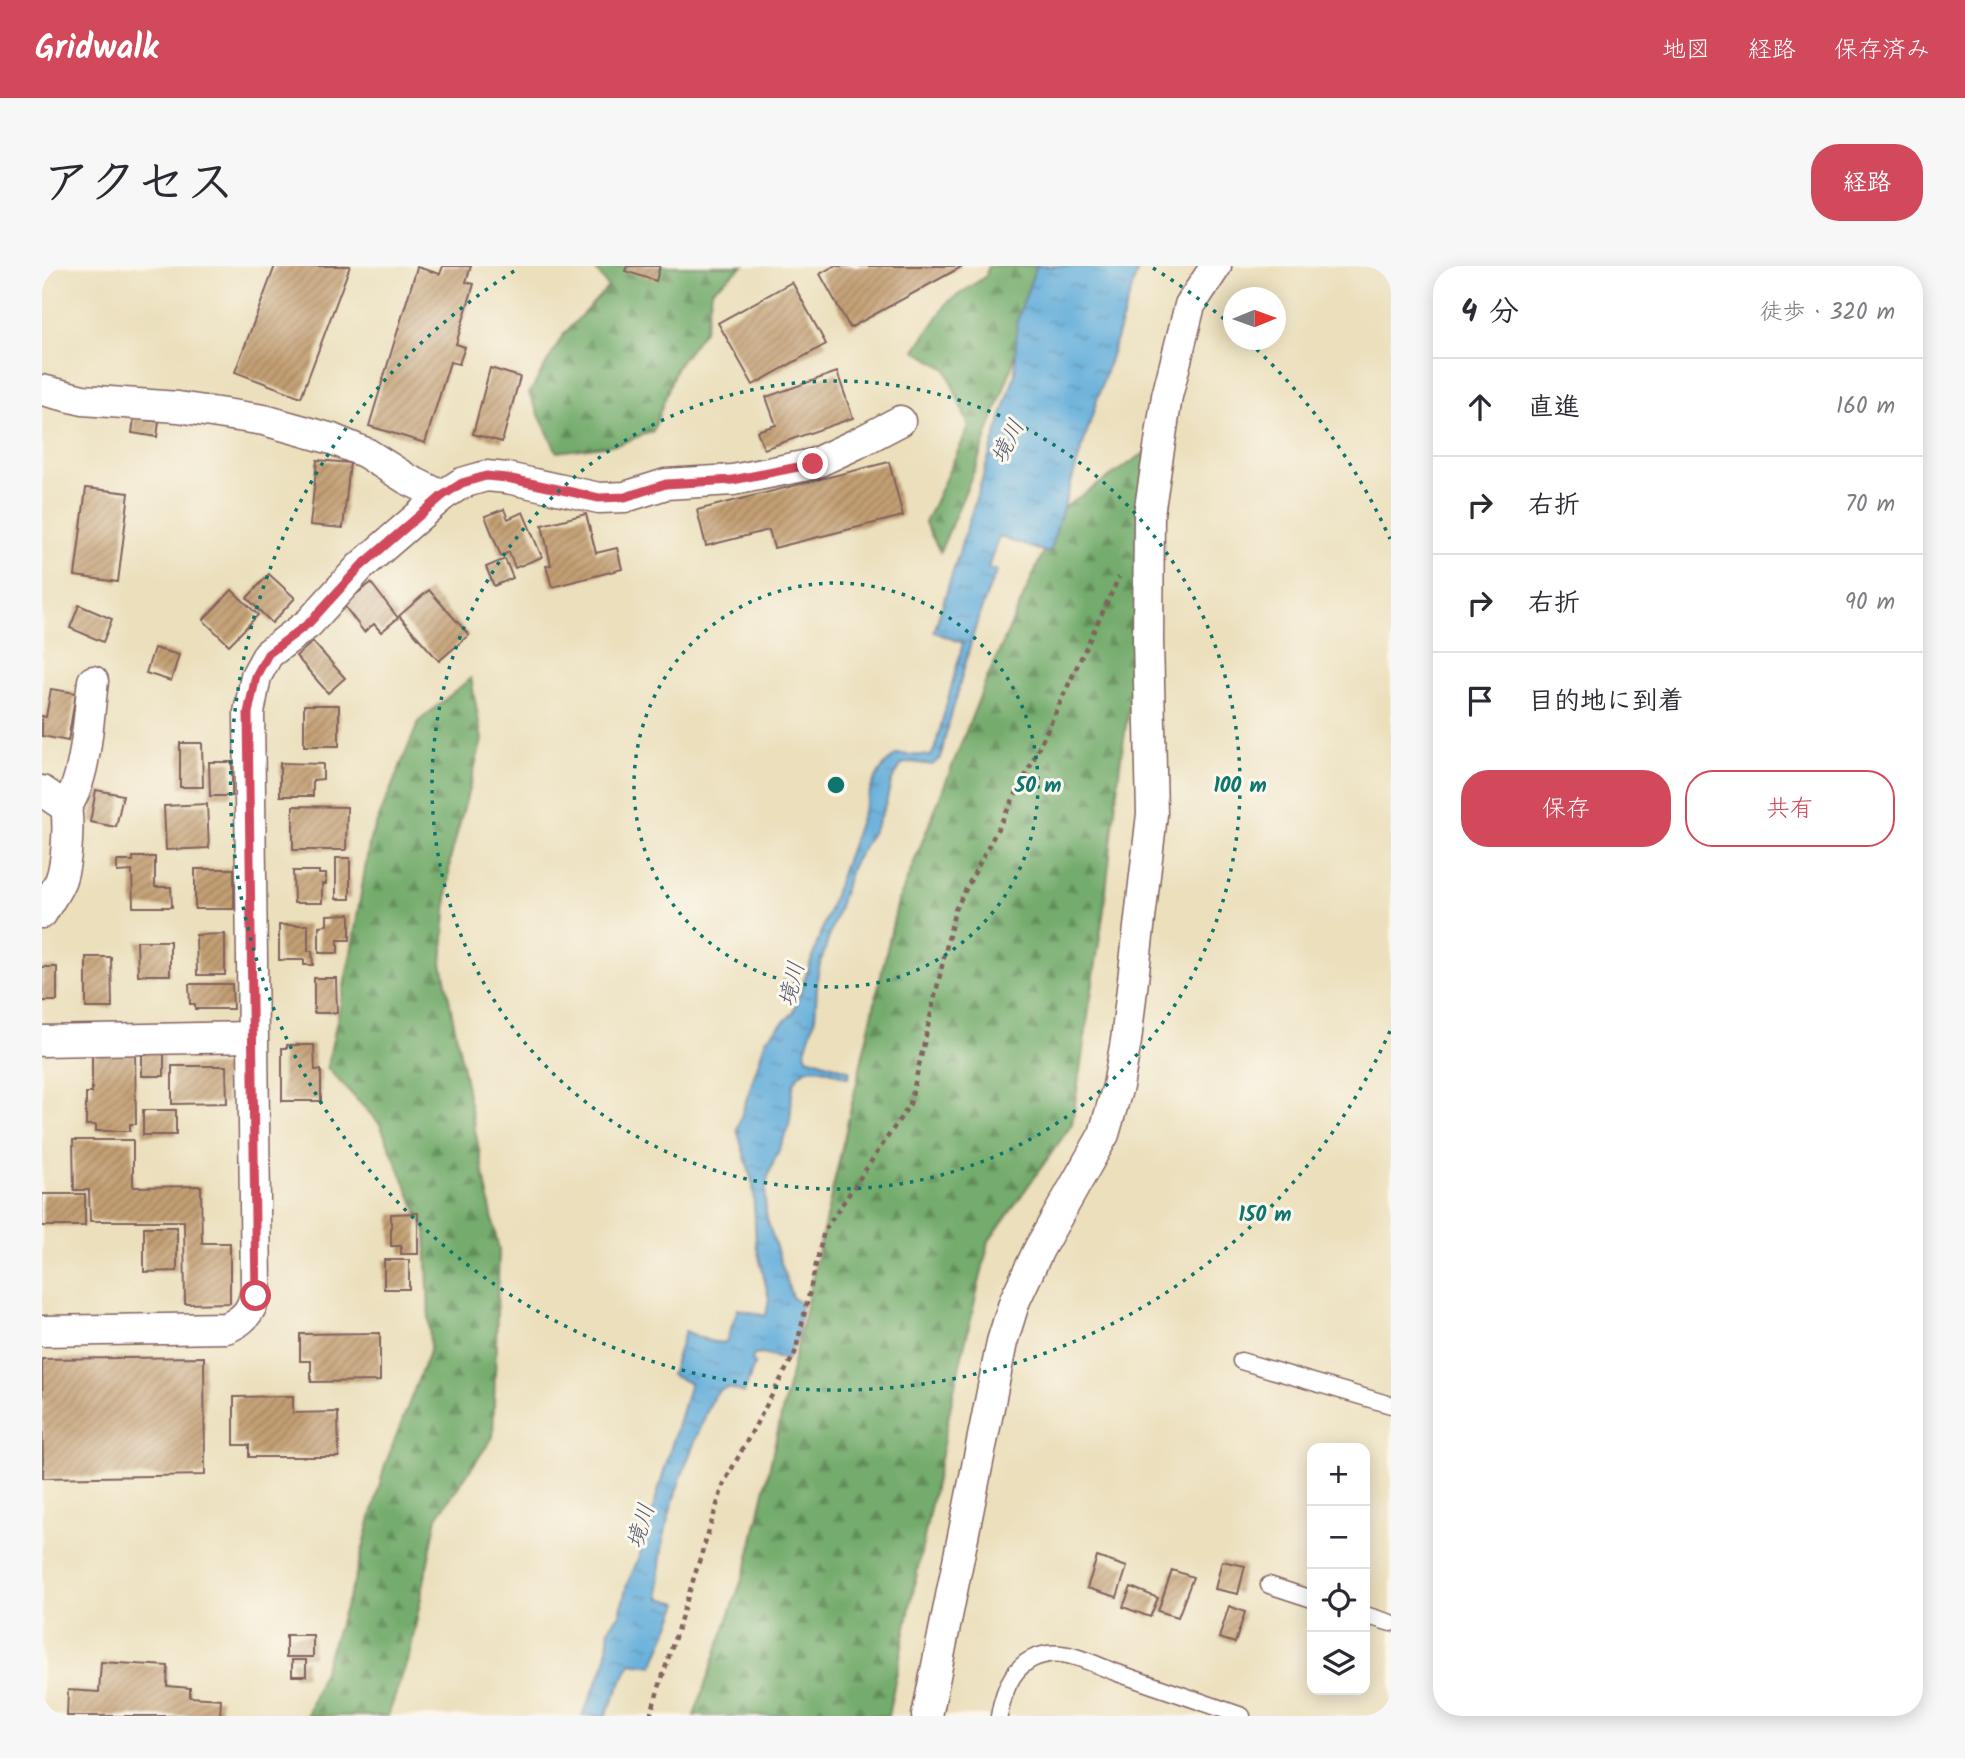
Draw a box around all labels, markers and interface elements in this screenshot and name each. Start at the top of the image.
text: Gridwalk [35,23,158,76]
text: 地図 [1662,31,1710,70]
text: 経路 [1748,31,1796,70]
text: 保存済み [1834,31,1930,70]
button: 経路 [1811,144,1923,221]
text: アクセス [42,146,235,224]
north arrow [1223,287,1286,350]
text: 4 分 [1461,289,1519,337]
text: 徒歩 · 320 m [1760,295,1895,331]
text: 直進 [1528,387,1580,429]
icon: ahead [1461,388,1499,426]
text: 160 m [1836,389,1895,425]
water label: 境川 [982,413,1035,471]
route end [797,448,828,479]
text: 右折 [1528,485,1580,527]
icon: right [1461,486,1499,524]
text: 70 m [1845,487,1895,523]
text: 右折 [1528,583,1580,625]
icon: right [1461,584,1499,622]
text: 90 m [1845,585,1895,621]
text: 目的地に到着 [1528,681,1684,723]
icon: arrive [1461,682,1499,720]
text: 50 m [1014,770,1061,803]
text: 100 m [1213,770,1267,803]
button: 保存 [1461,770,1671,847]
button: 共有 [1685,770,1895,847]
centre of rings [824,773,848,797]
water label: 境川 [770,958,816,1011]
text: 150 m [1238,1199,1292,1232]
route start [240,1280,271,1311]
map controls [1307,1443,1370,1695]
button: + [1307,1443,1370,1506]
water label: 境川 [618,1499,666,1554]
button: − [1307,1506,1370,1569]
button: locate [1307,1569,1370,1632]
button: layers [1307,1632,1370,1695]

